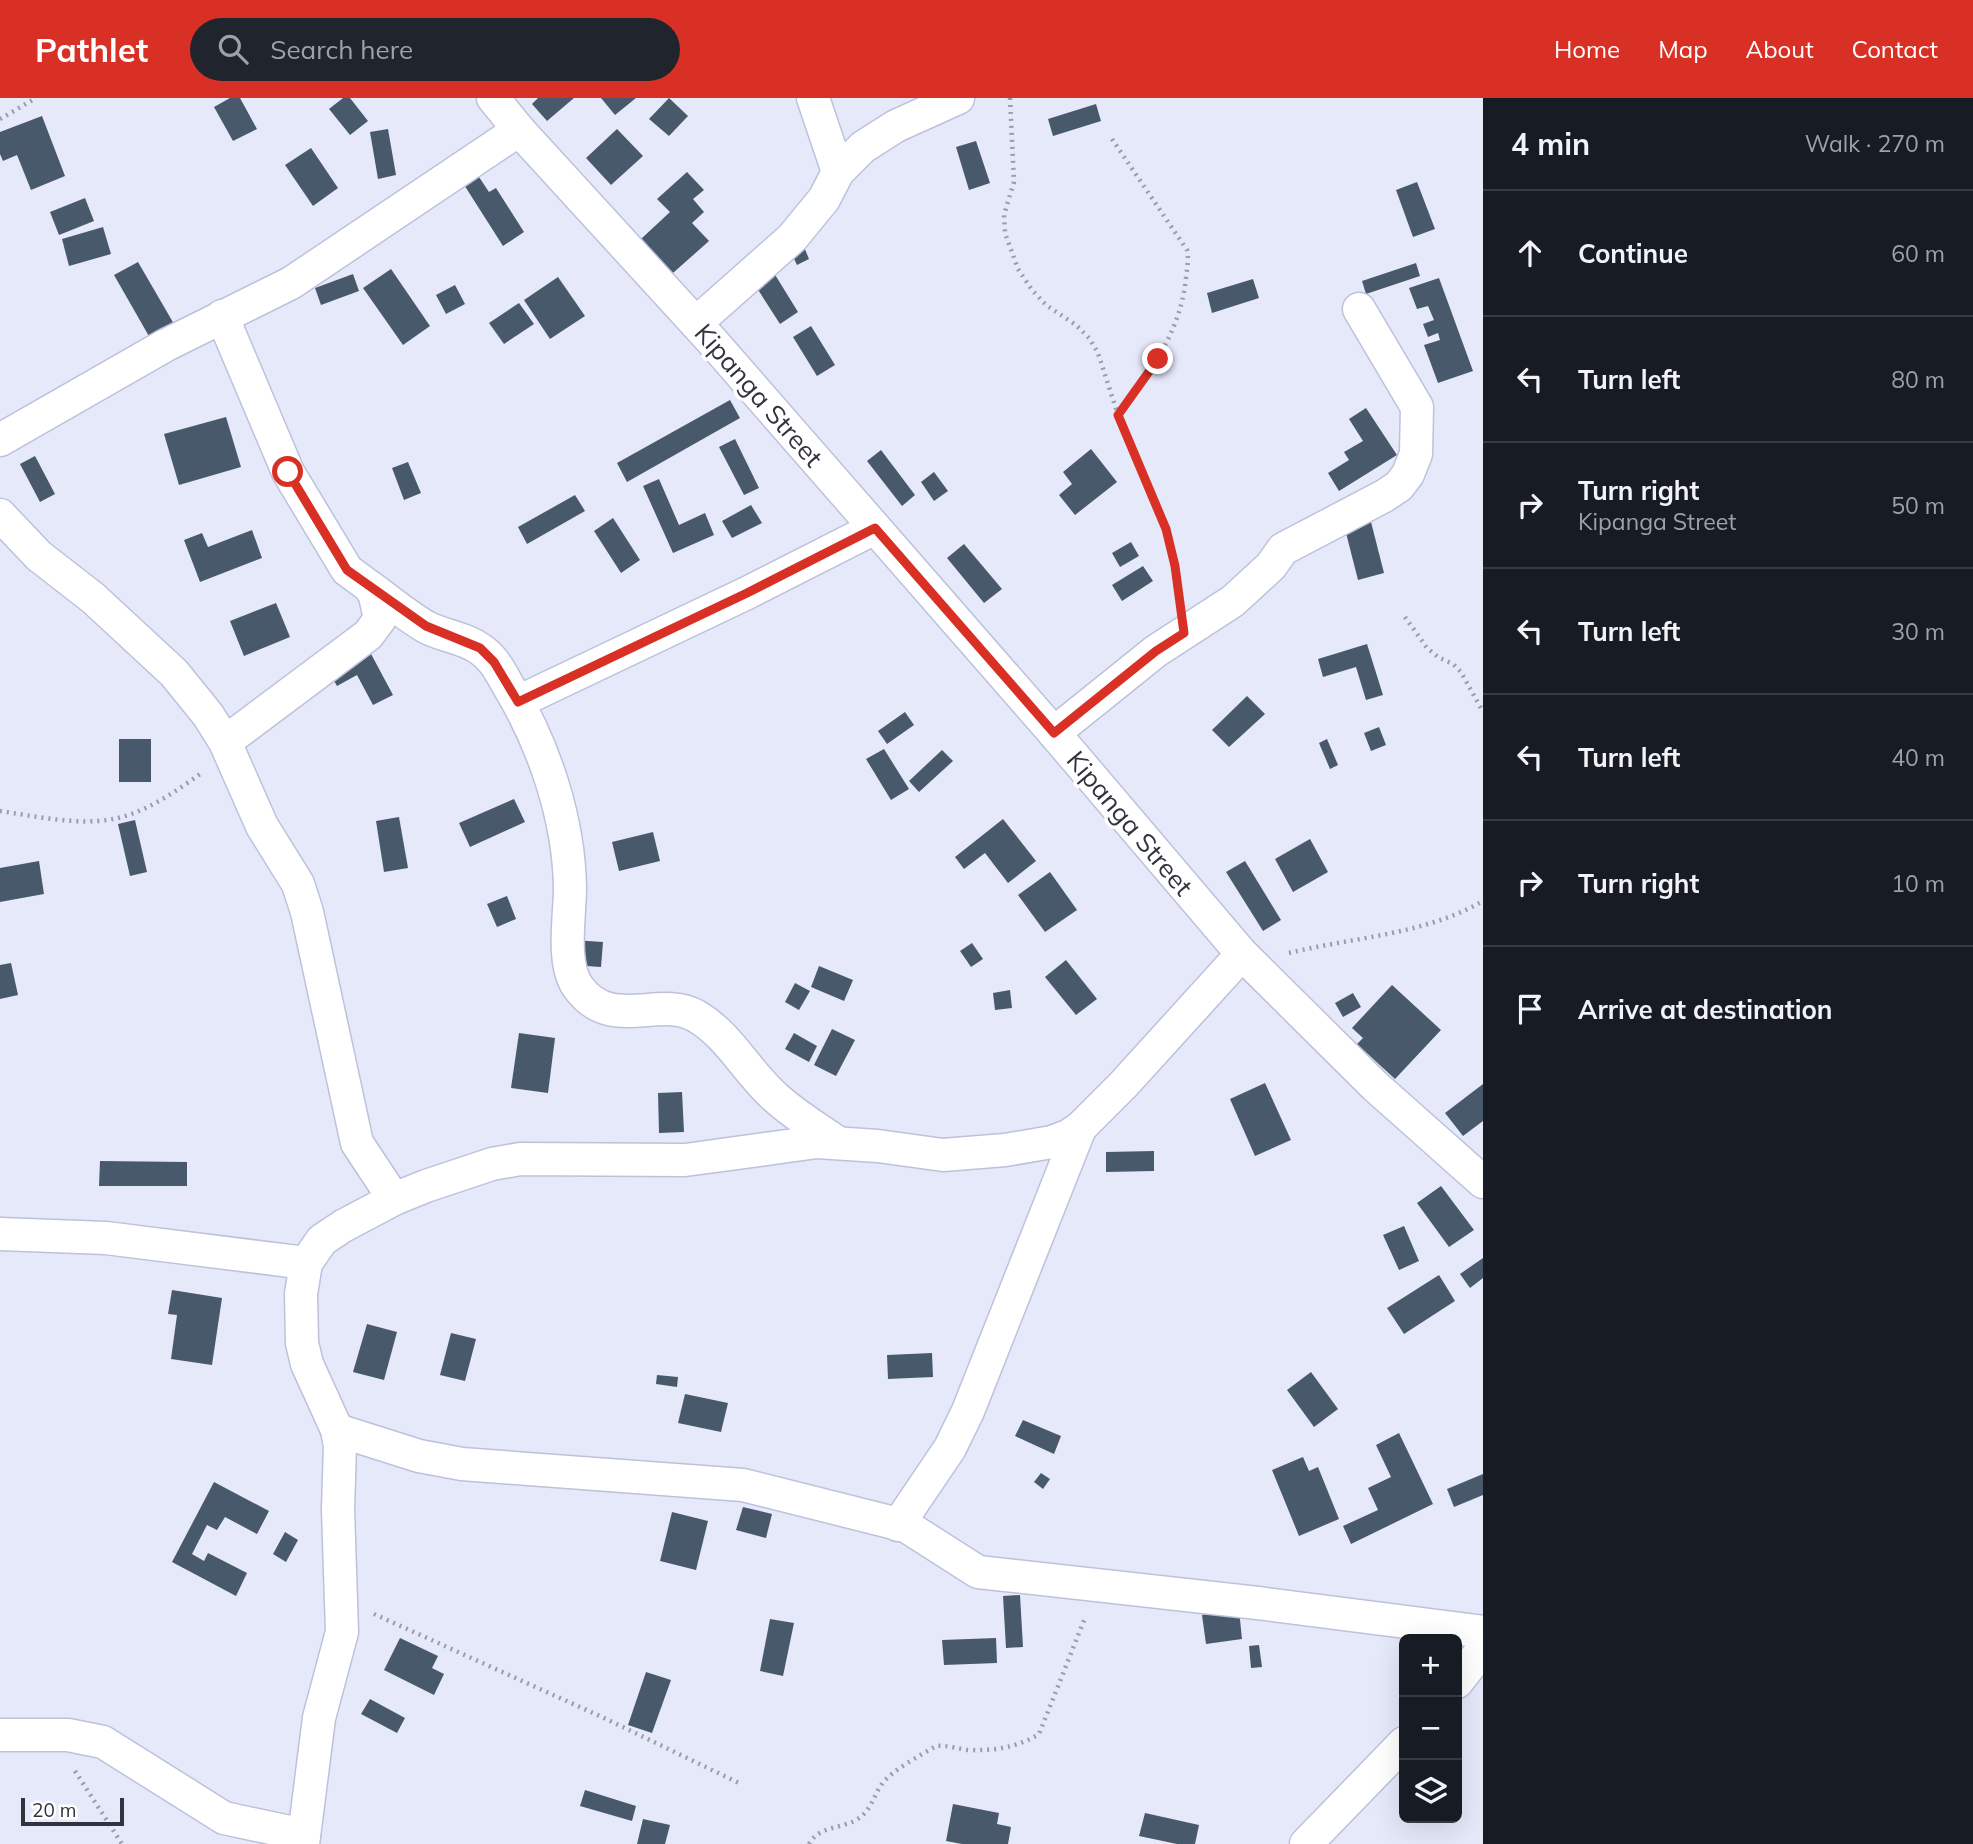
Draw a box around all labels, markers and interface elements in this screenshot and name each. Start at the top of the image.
search box [190,18,680,81]
text: Pathlet [35,29,148,70]
icon: search [214,30,252,68]
text: Search here [270,33,413,66]
text: Home [1554,34,1620,64]
text: Map [1658,34,1708,64]
text: About [1746,34,1814,64]
text: Contact [1852,34,1938,64]
text: 4 min [1511,125,1590,163]
text: Walk · 270 m [1805,129,1945,158]
icon: ahead [1511,234,1549,272]
text: Continue [1578,237,1688,270]
text: 60 m [1891,239,1945,268]
street label: Kipanga Street [688,317,830,473]
route end [1142,343,1173,374]
icon: left [1511,360,1549,398]
text: Turn left [1578,363,1680,396]
text: 80 m [1891,365,1945,394]
route start [272,456,303,487]
text: Turn right [1578,474,1699,507]
icon: right [1511,486,1549,524]
text: 50 m [1891,491,1945,520]
text: Kipanga Street [1578,507,1736,536]
icon: left [1511,612,1549,650]
text: Turn left [1578,615,1680,648]
text: 30 m [1891,617,1945,646]
icon: left [1511,738,1549,776]
text: Turn left [1578,741,1680,774]
text: 40 m [1891,743,1945,772]
street label: Kipanga Street [1060,744,1200,902]
icon: right [1511,864,1549,902]
text: Turn right [1578,867,1699,900]
text: 10 m [1891,869,1945,898]
icon: arrive [1511,990,1549,1028]
text: Arrive at destination [1578,993,1833,1026]
map controls [1399,1634,1462,1823]
button: + [1399,1634,1462,1697]
button: − [1399,1697,1462,1760]
button: layers [1399,1760,1462,1823]
scale bar [21,1795,124,1827]
text: 20 m [32,1798,76,1822]

